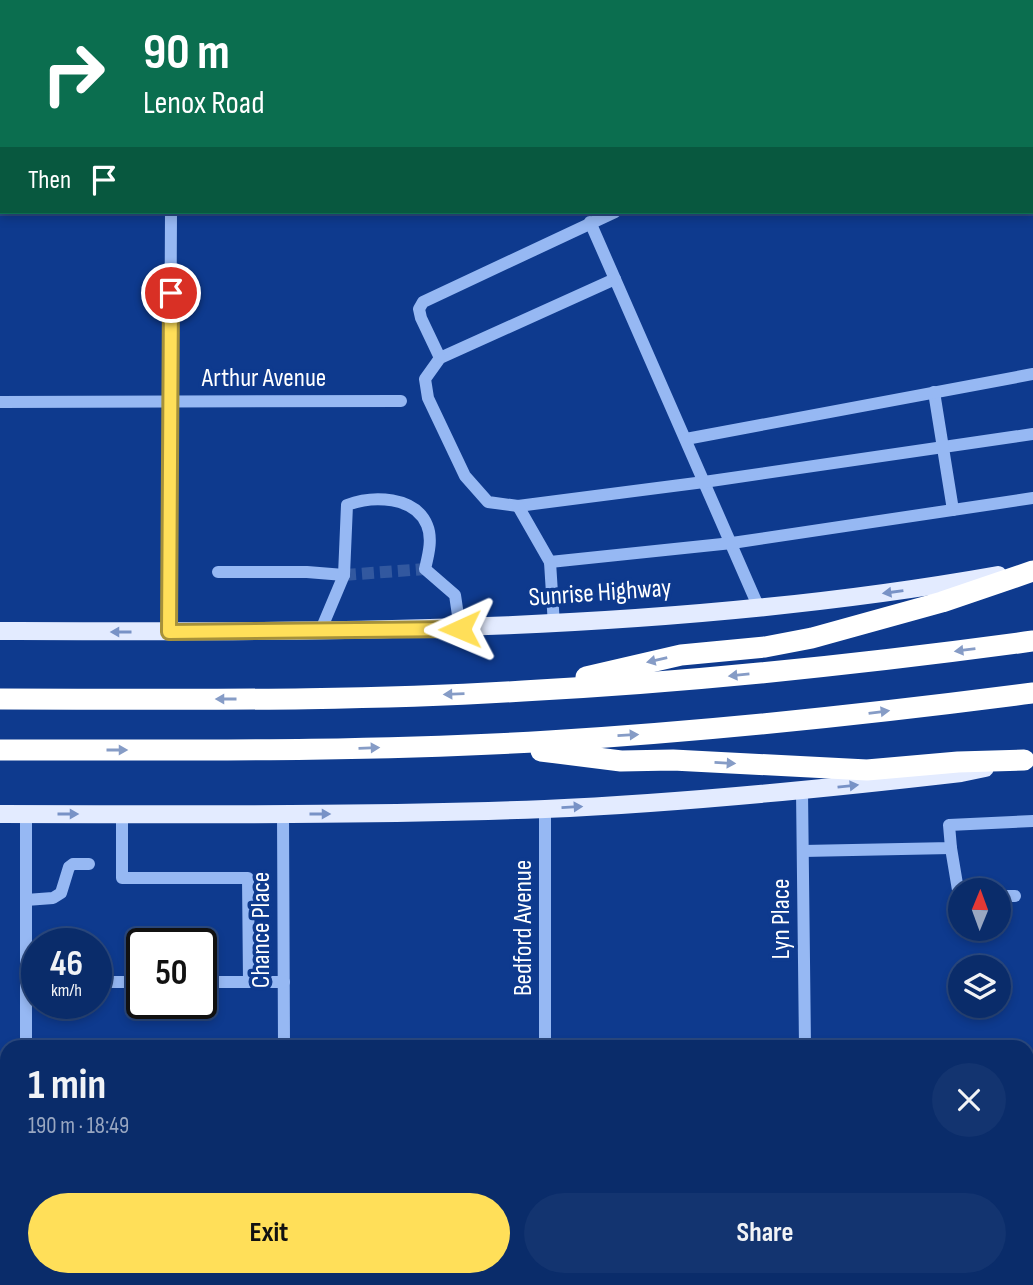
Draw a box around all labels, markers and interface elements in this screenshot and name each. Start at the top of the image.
text: 90 m [143,24,230,83]
icon: right [28,28,119,119]
text: Lenox Road [143,84,264,123]
icon: arrive [85,161,123,199]
text: Then [28,165,71,196]
pin [141,263,201,323]
icon: arrive [152,274,190,312]
street label: Arthur Avenue [201,363,326,394]
street label: Sunrise Highway [528,573,672,613]
one-way arrow [882,587,904,598]
position arrow [423,592,497,666]
one-way arrow [109,626,131,638]
one-way arrow [954,644,976,655]
one-way arrow [646,655,668,666]
one-way arrow [728,670,750,681]
one-way arrow [443,688,465,700]
one-way arrow [215,693,237,705]
one-way arrow [868,706,890,717]
one-way arrow [617,729,639,740]
one-way arrow [358,742,380,753]
one-way arrow [106,744,128,756]
one-way arrow [714,757,736,768]
one-way arrow [837,780,859,791]
one-way arrow [561,802,583,813]
one-way arrow [57,808,79,820]
one-way arrow [309,808,331,820]
street label: Bedford Avenue [508,860,539,996]
street label: Chance Place [246,872,277,988]
north arrow [948,878,1012,942]
map controls [948,878,1011,1018]
street label: Lyn Place [766,879,797,959]
speed limit sign: 50 [126,928,217,1019]
text: 46 [50,943,83,986]
button: layers [948,955,1011,1018]
text: km/h [51,980,82,1001]
text: 1 min [28,1060,106,1111]
button: close [932,1063,1006,1137]
text: 190 m · 18:49 [28,1112,129,1140]
button: Exit [28,1193,510,1273]
button: Share [524,1193,1006,1273]

